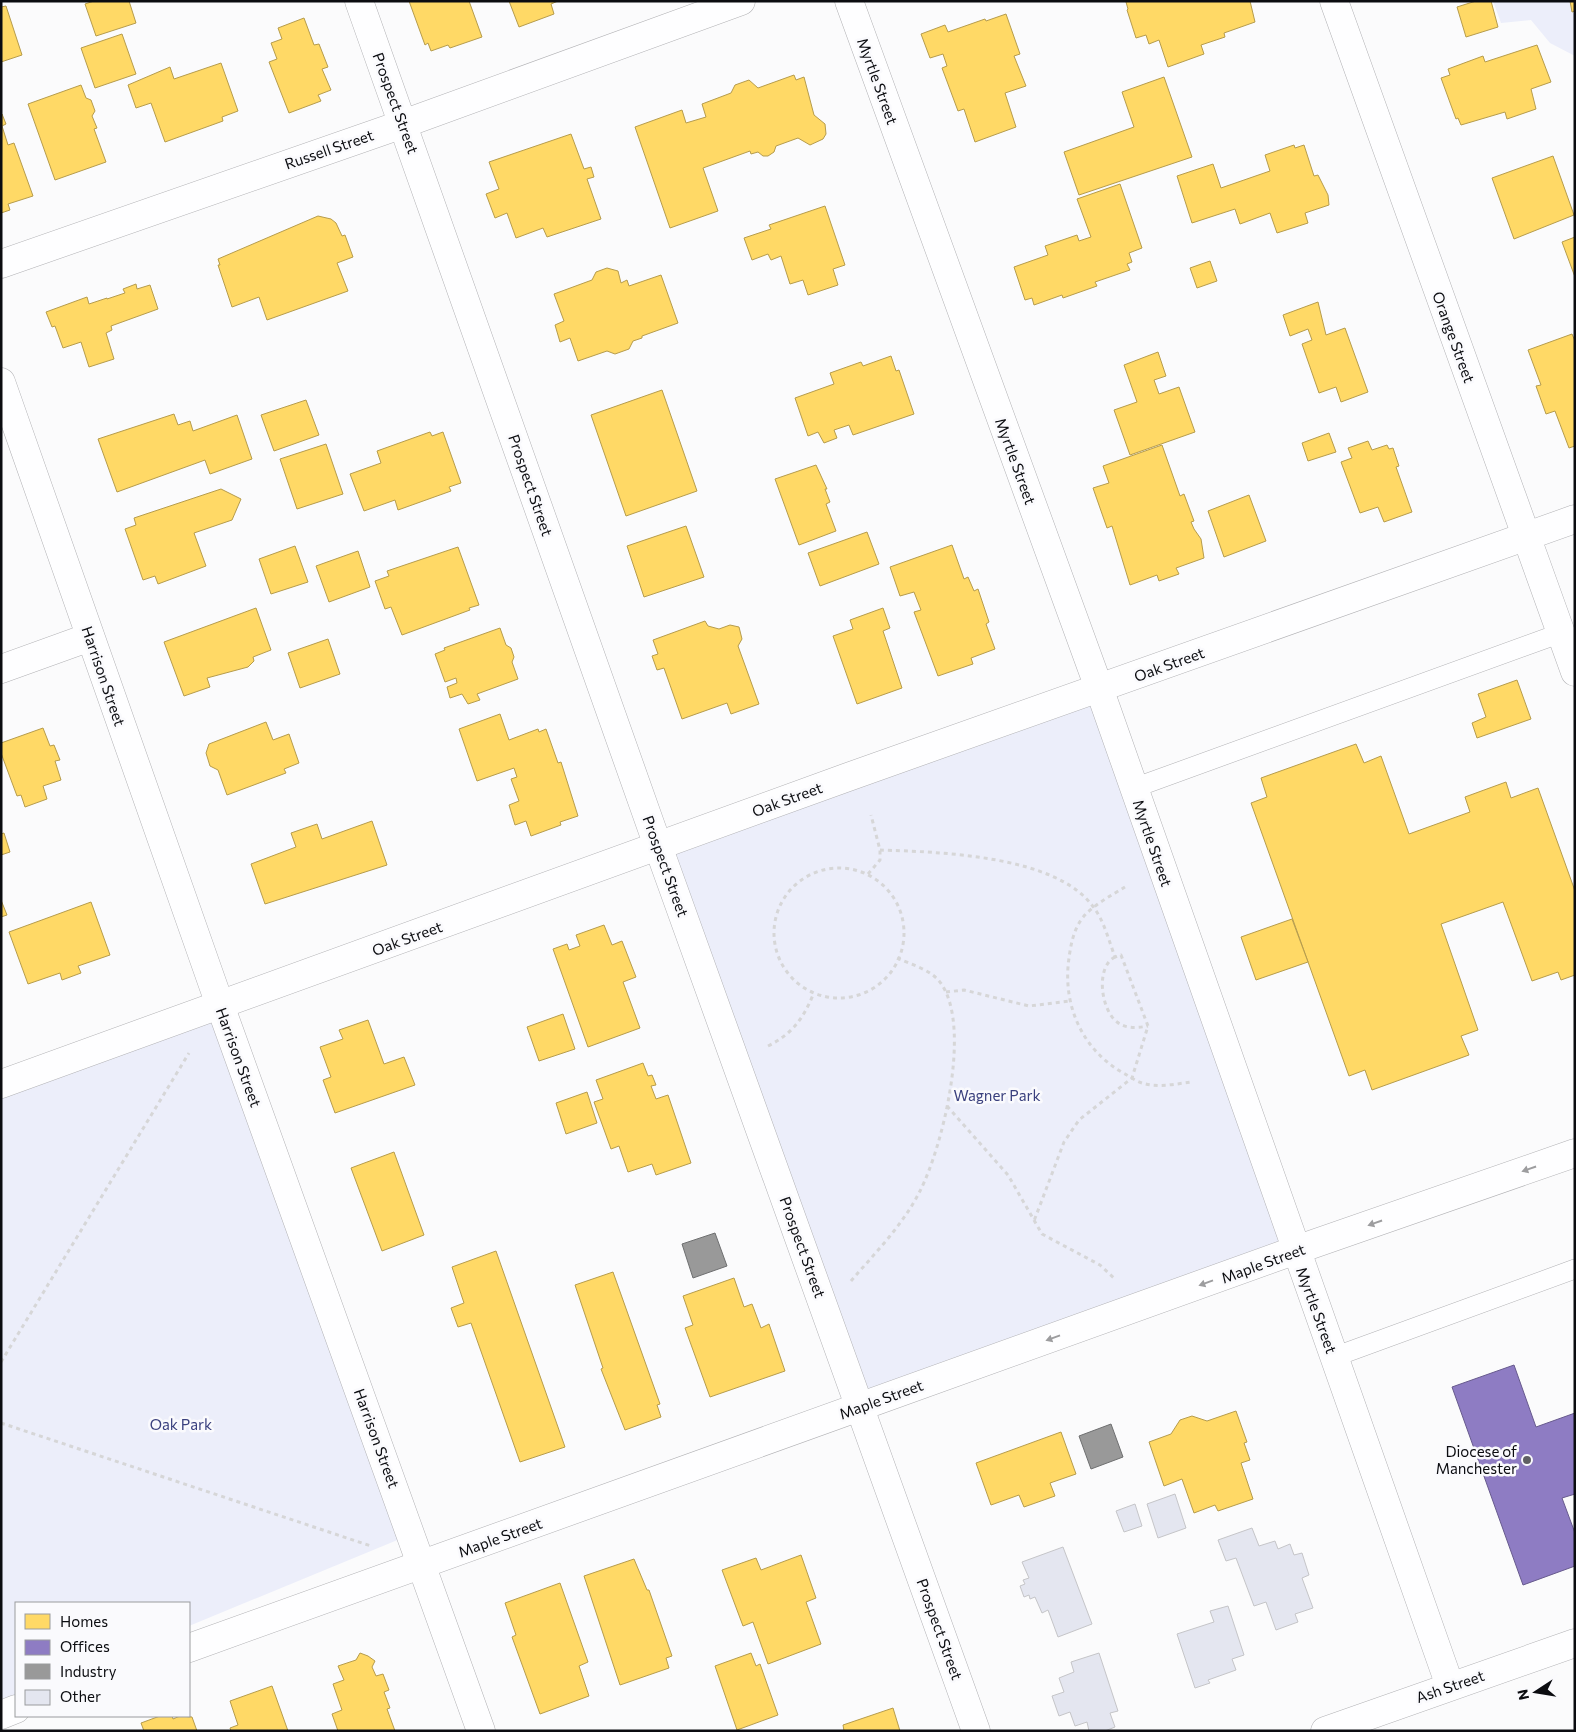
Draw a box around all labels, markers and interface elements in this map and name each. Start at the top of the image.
street label: Myrtle Street [854,35,902,127]
street label: Prospect Street [369,50,423,156]
street label: Russell Street [282,125,376,173]
street label: Orange Street [1429,289,1479,385]
street label: Myrtle Street [992,415,1040,507]
street label: Prospect Street [505,432,557,538]
street label: Harrison Street [78,624,130,728]
street label: Oak Street [1131,643,1207,685]
street label: Oak Street [749,778,825,820]
street label: Myrtle Street [1130,797,1176,889]
street label: Prospect Street [639,813,693,919]
street label: Oak Street [369,917,445,959]
street label: Harrison Street [213,1005,265,1109]
park label: Wagner Park [953,1086,1041,1104]
one-way arrow [1521,1165,1536,1173]
street label: Prospect Street [776,1194,830,1300]
one-way arrow [1368,1220,1383,1227]
street label: Maple Street [1219,1240,1307,1286]
street label: Myrtle Street [1293,1264,1341,1356]
one-way arrow [1198,1279,1213,1287]
one-way arrow [1045,1334,1060,1342]
street label: Maple Street [837,1376,925,1422]
street label: Harrison Street [351,1386,403,1490]
park label: Oak Park [150,1415,212,1433]
place label: Diocese of Manchester [1436,1442,1517,1477]
marker: Diocese of Manchester [1521,1454,1533,1466]
street label: Maple Street [456,1514,544,1560]
street label: Prospect Street [913,1576,967,1682]
legend [15,1602,190,1717]
text: Homes [60,1612,108,1630]
text: Offices [60,1637,110,1655]
text: Industry [60,1662,117,1680]
street label: Ash Street [1413,1666,1487,1706]
north arrow [1511,1667,1561,1717]
text: Other [60,1687,101,1705]
text: N [1513,1688,1532,1702]

